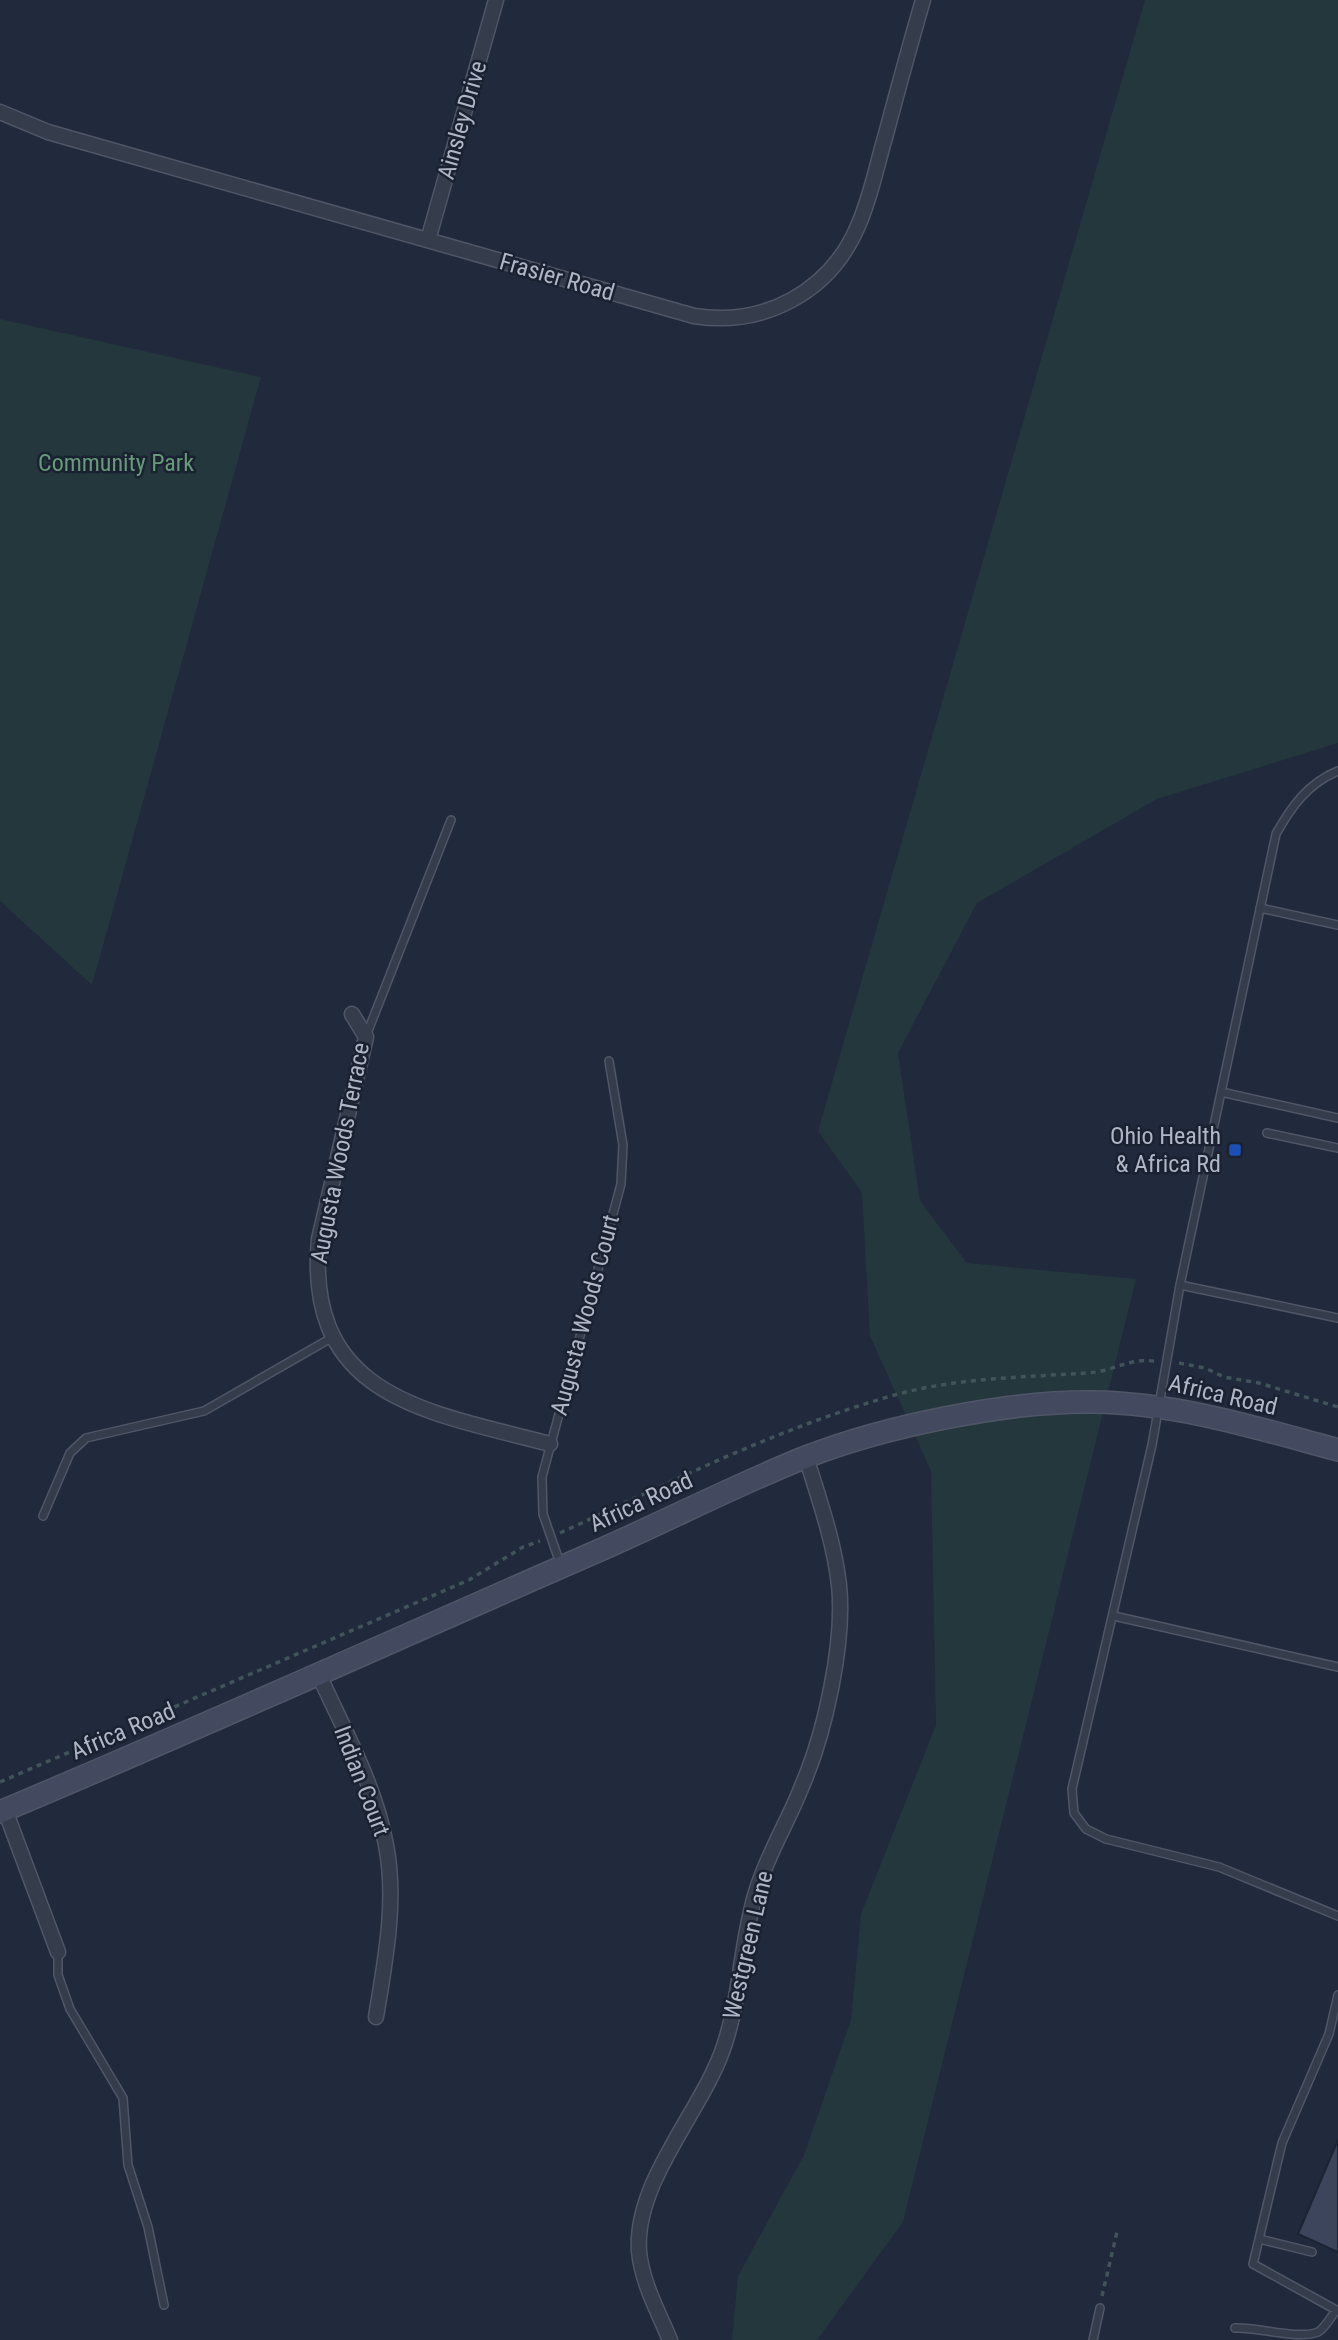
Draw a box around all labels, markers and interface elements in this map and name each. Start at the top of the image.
street label: Ainsley Drive [432,58,492,182]
street label: Frasier Road [496,247,618,307]
park label: Community Park [38,449,194,477]
street label: Augusta Woods Terrace [305,1040,375,1266]
place label: Ohio Health & Africa Rd [1110,1122,1221,1178]
marker: Ohio Health & Africa Rd [1227,1142,1243,1158]
street label: Augusta Woods Court [545,1212,625,1418]
street label: Africa Road [1166,1369,1280,1421]
street label: Africa Road [585,1466,697,1538]
street label: Africa Road [67,1697,179,1765]
street label: Indian Court [328,1722,396,1840]
street label: Westgreen Lane [717,1868,779,2022]

